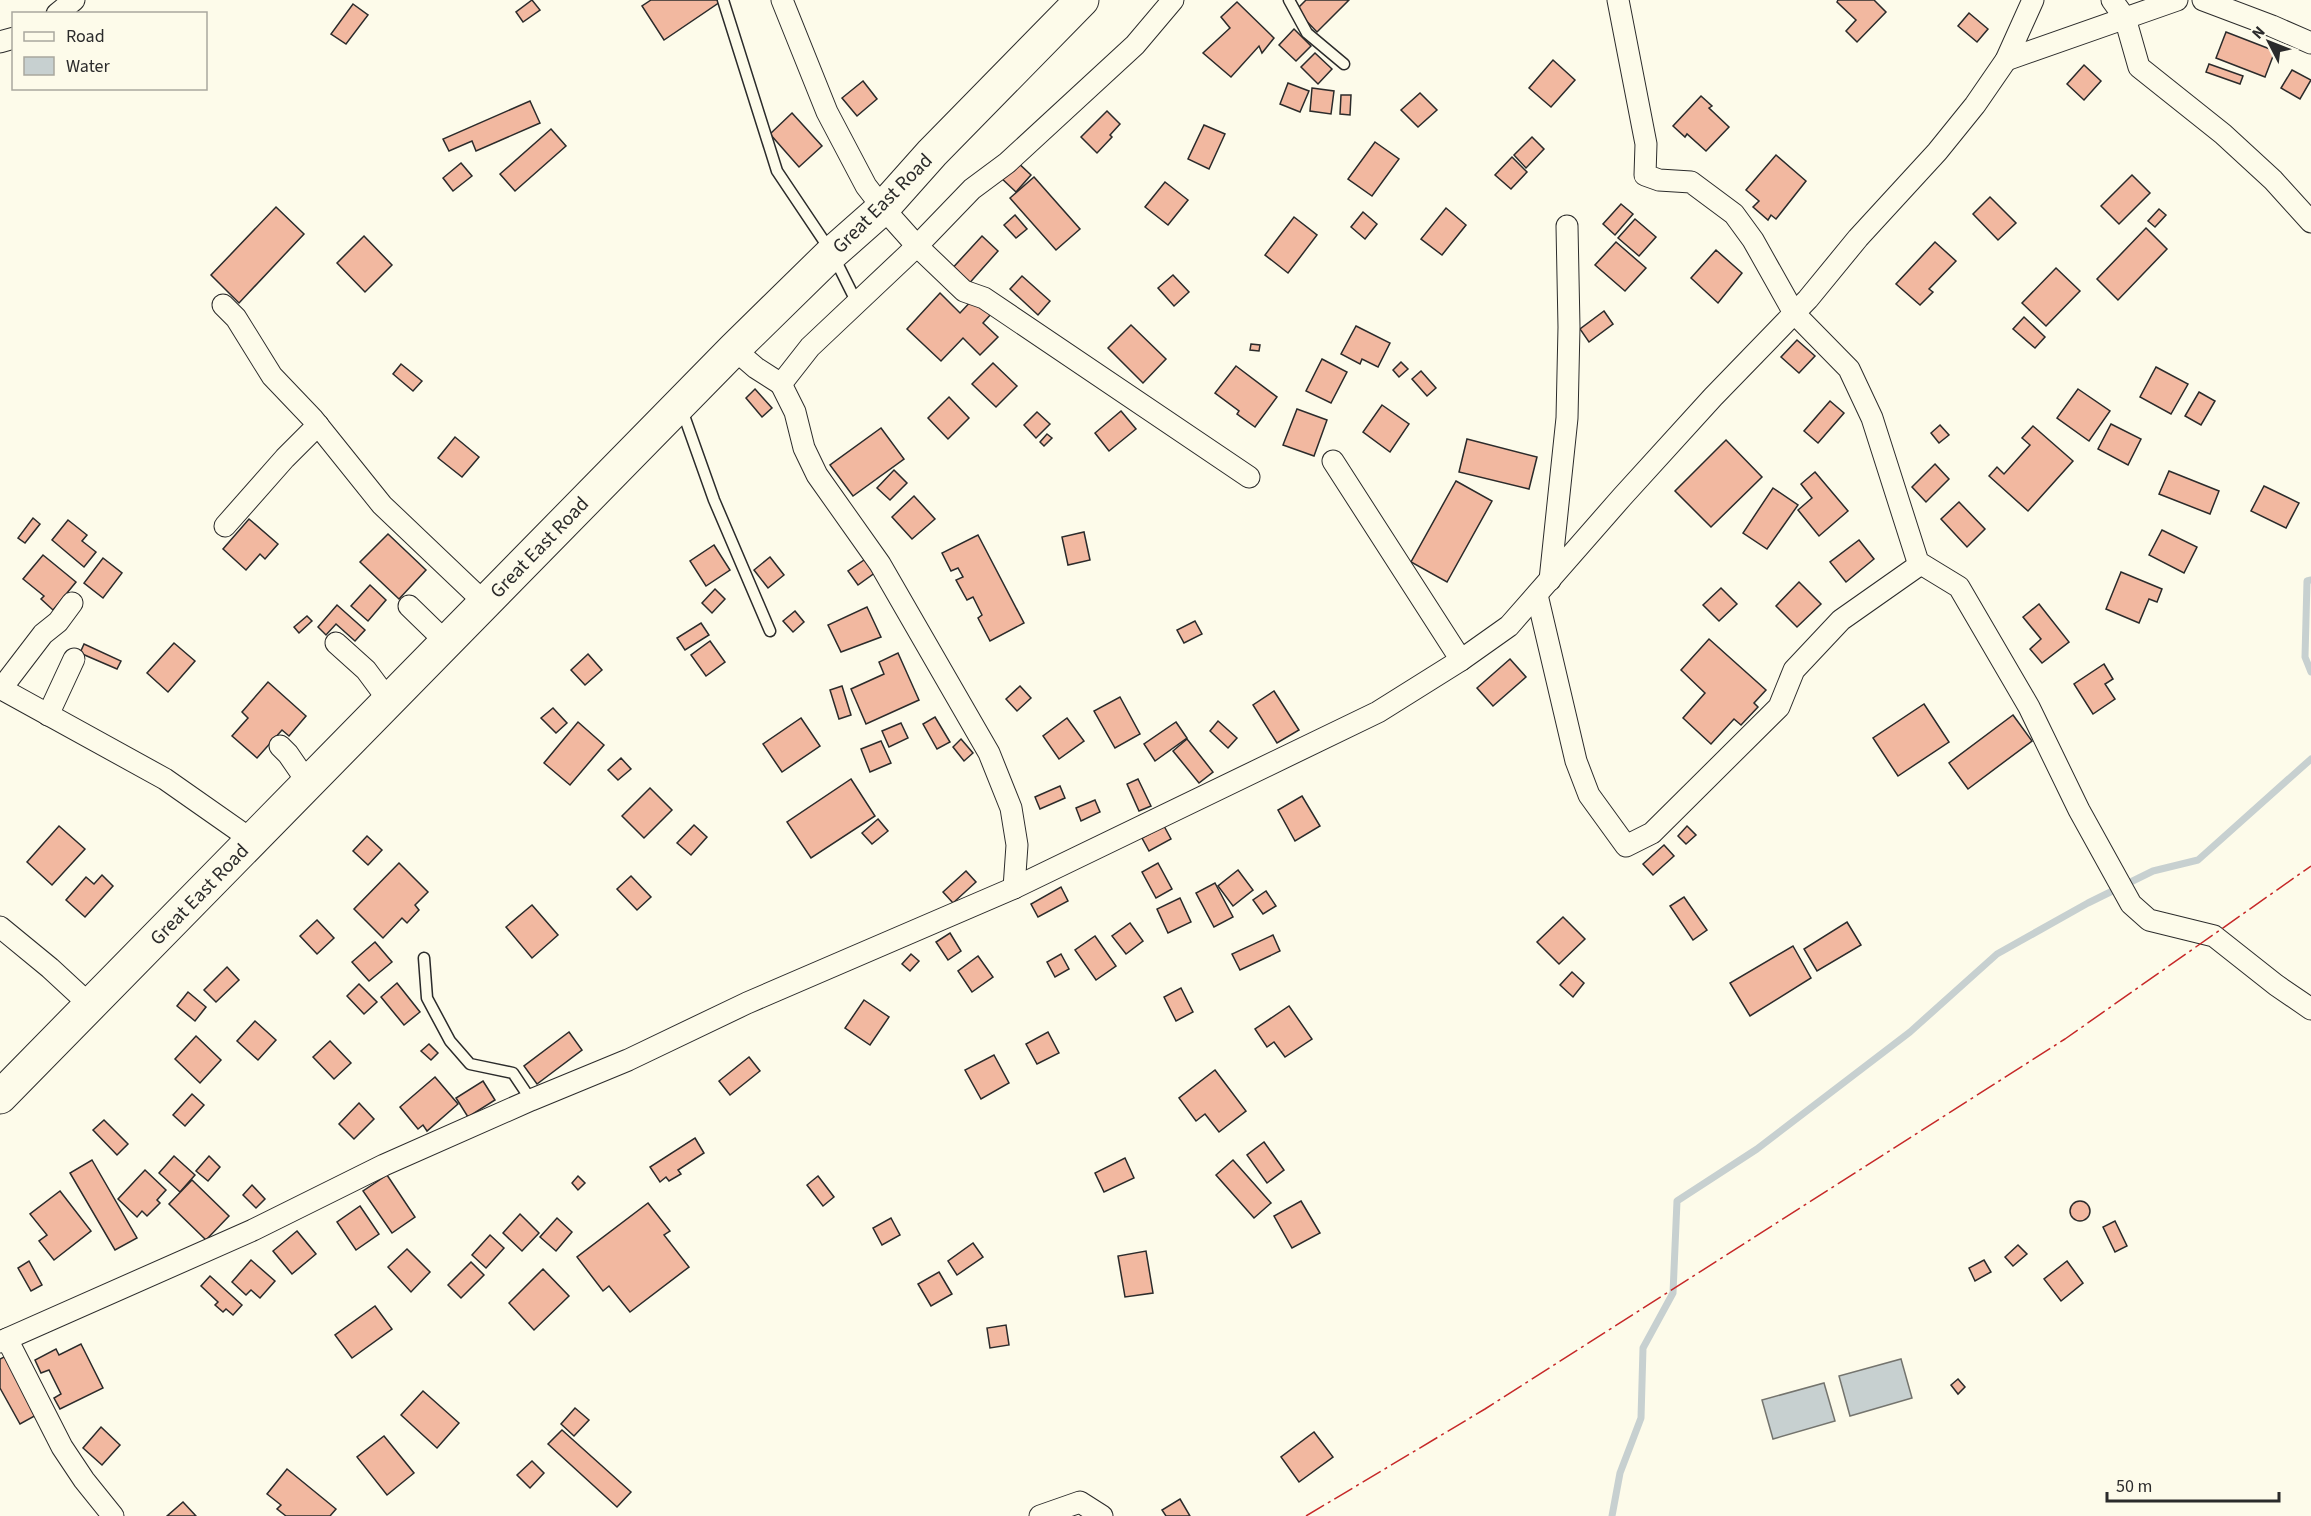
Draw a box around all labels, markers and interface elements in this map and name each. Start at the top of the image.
legend [12,12,207,90]
north arrow [2239,12,2299,72]
text: N [2247,21,2270,44]
text: Road [66,24,105,49]
text: Water [66,54,110,79]
street label: Great East Road [826,147,939,260]
street label: Great East Road [484,491,595,605]
street label: Great East Road [144,838,255,952]
scale bar [2107,1465,2280,1503]
text: 50 m [2116,1474,2152,1499]

